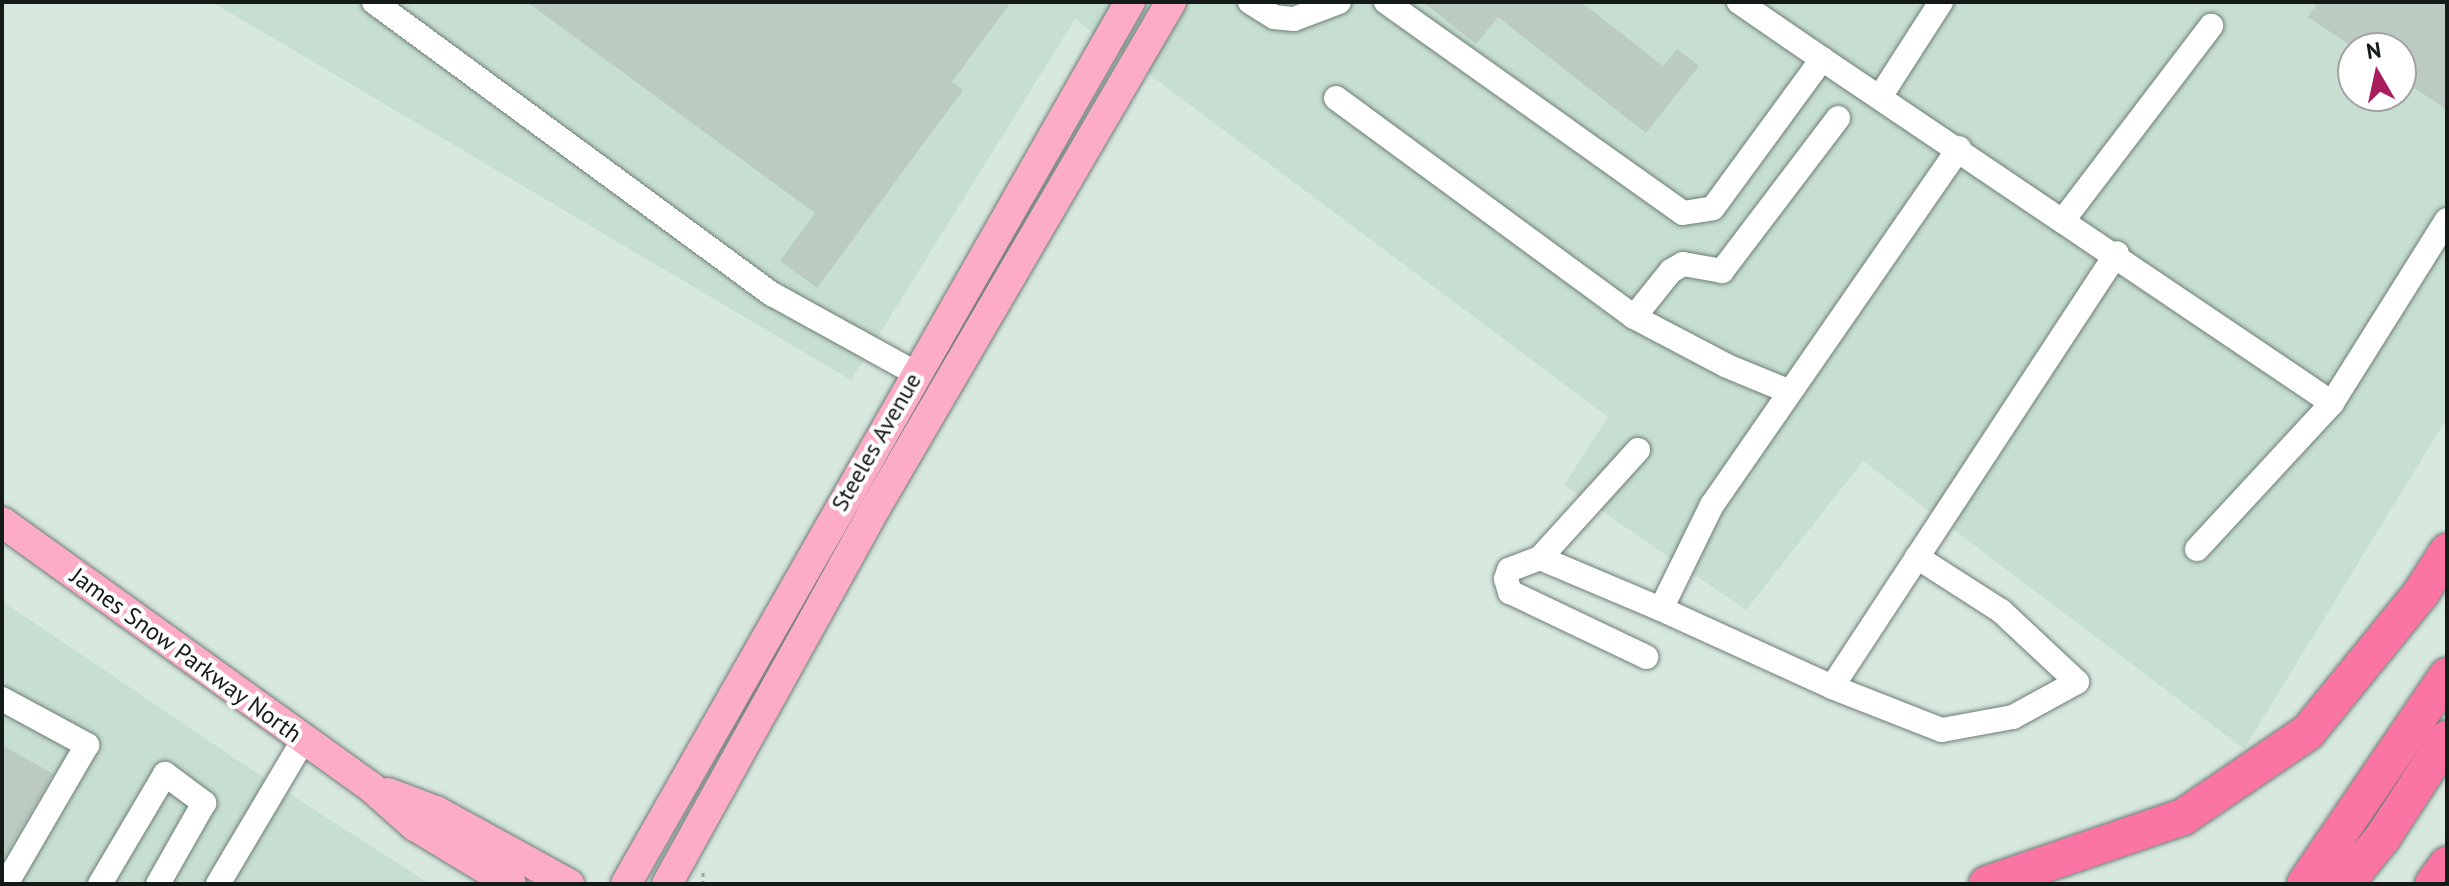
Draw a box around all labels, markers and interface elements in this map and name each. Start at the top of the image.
north arrow [2337,32,2417,112]
text: N [2364,35,2383,65]
street label: Steeles Avenue [825,368,927,516]
street label: James Snow Parkway North [64,561,308,749]

